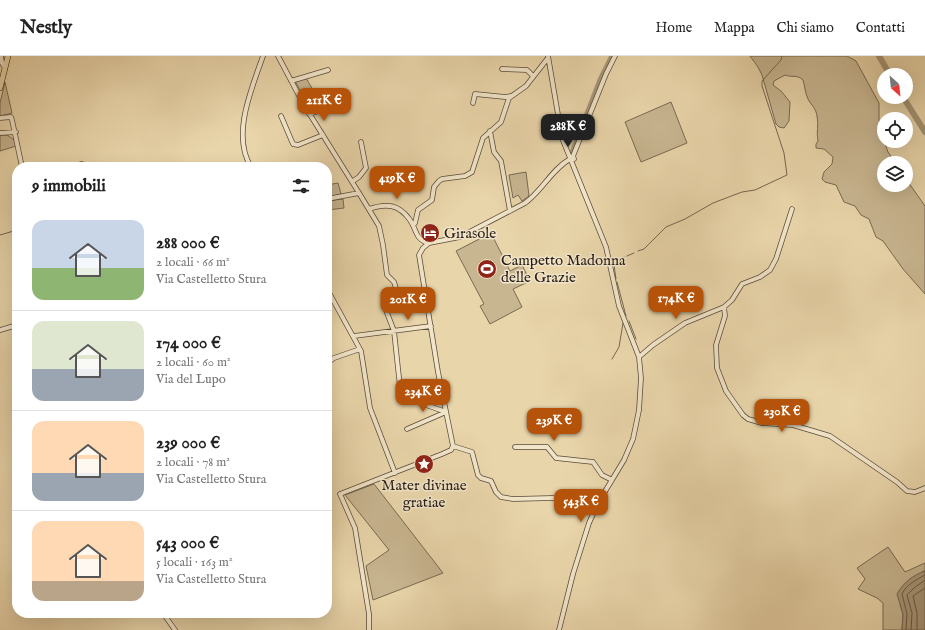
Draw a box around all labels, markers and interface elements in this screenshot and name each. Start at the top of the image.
text: Nestly [20,16,72,40]
text: Home [656,19,692,37]
text: Mappa [714,19,755,37]
text: Chi siamo [777,19,834,37]
text: Contatti [856,19,905,37]
north arrow [877,68,913,104]
map controls [877,68,913,192]
pin: 211K € [291,88,357,122]
text: 211K € [306,92,342,109]
button: locate [877,112,913,148]
pin: 288K € [535,114,601,148]
text: 288K € [550,118,586,135]
button: layers [877,156,913,192]
pin: 419K € [364,166,430,200]
text: 419K € [379,170,415,187]
icon: filters [290,175,312,197]
text: 9 immobili [32,176,106,197]
hotel icon: Girasole [419,222,441,244]
place label: Girasole [444,224,496,243]
text: 288 000 € [156,233,220,254]
icon: home [64,236,112,284]
place label: Campetto Madonna delle Grazie [501,251,626,287]
text: 2 locali · 66 m² [156,254,230,271]
sports icon: Campetto Madonna delle Grazie [476,258,498,280]
text: Via Castelletto Stura [156,271,266,288]
pin: 174K € [643,286,709,320]
pin: 201K € [375,287,441,321]
text: 174K € [657,290,695,307]
text: 201K € [389,291,427,308]
text: 174 000 € [156,333,221,354]
icon: home [64,337,112,385]
text: 2 locali · 60 m² [156,354,231,371]
text: Via del Lupo [156,371,226,388]
pin: 234K € [390,379,456,413]
text: 234K € [404,383,442,400]
pin: 230K € [749,399,815,433]
text: 230K € [763,403,801,420]
pin: 239K € [521,408,587,442]
text: 239K € [536,412,572,429]
text: 239 000 € [156,433,220,454]
icon: home [64,437,112,485]
place icon: Mater divinae gratiae [413,453,435,475]
text: 2 locali · 78 m² [156,454,230,471]
text: Via Castelletto Stura [156,471,266,488]
place label: Mater divinae gratiae [381,476,467,512]
pin: 543K € [548,489,614,523]
text: 543K € [563,493,599,510]
text: 543 000 € [156,533,219,554]
icon: home [64,537,112,585]
text: 5 locali · 163 m² [156,554,233,571]
text: Via Castelletto Stura [156,571,266,588]

